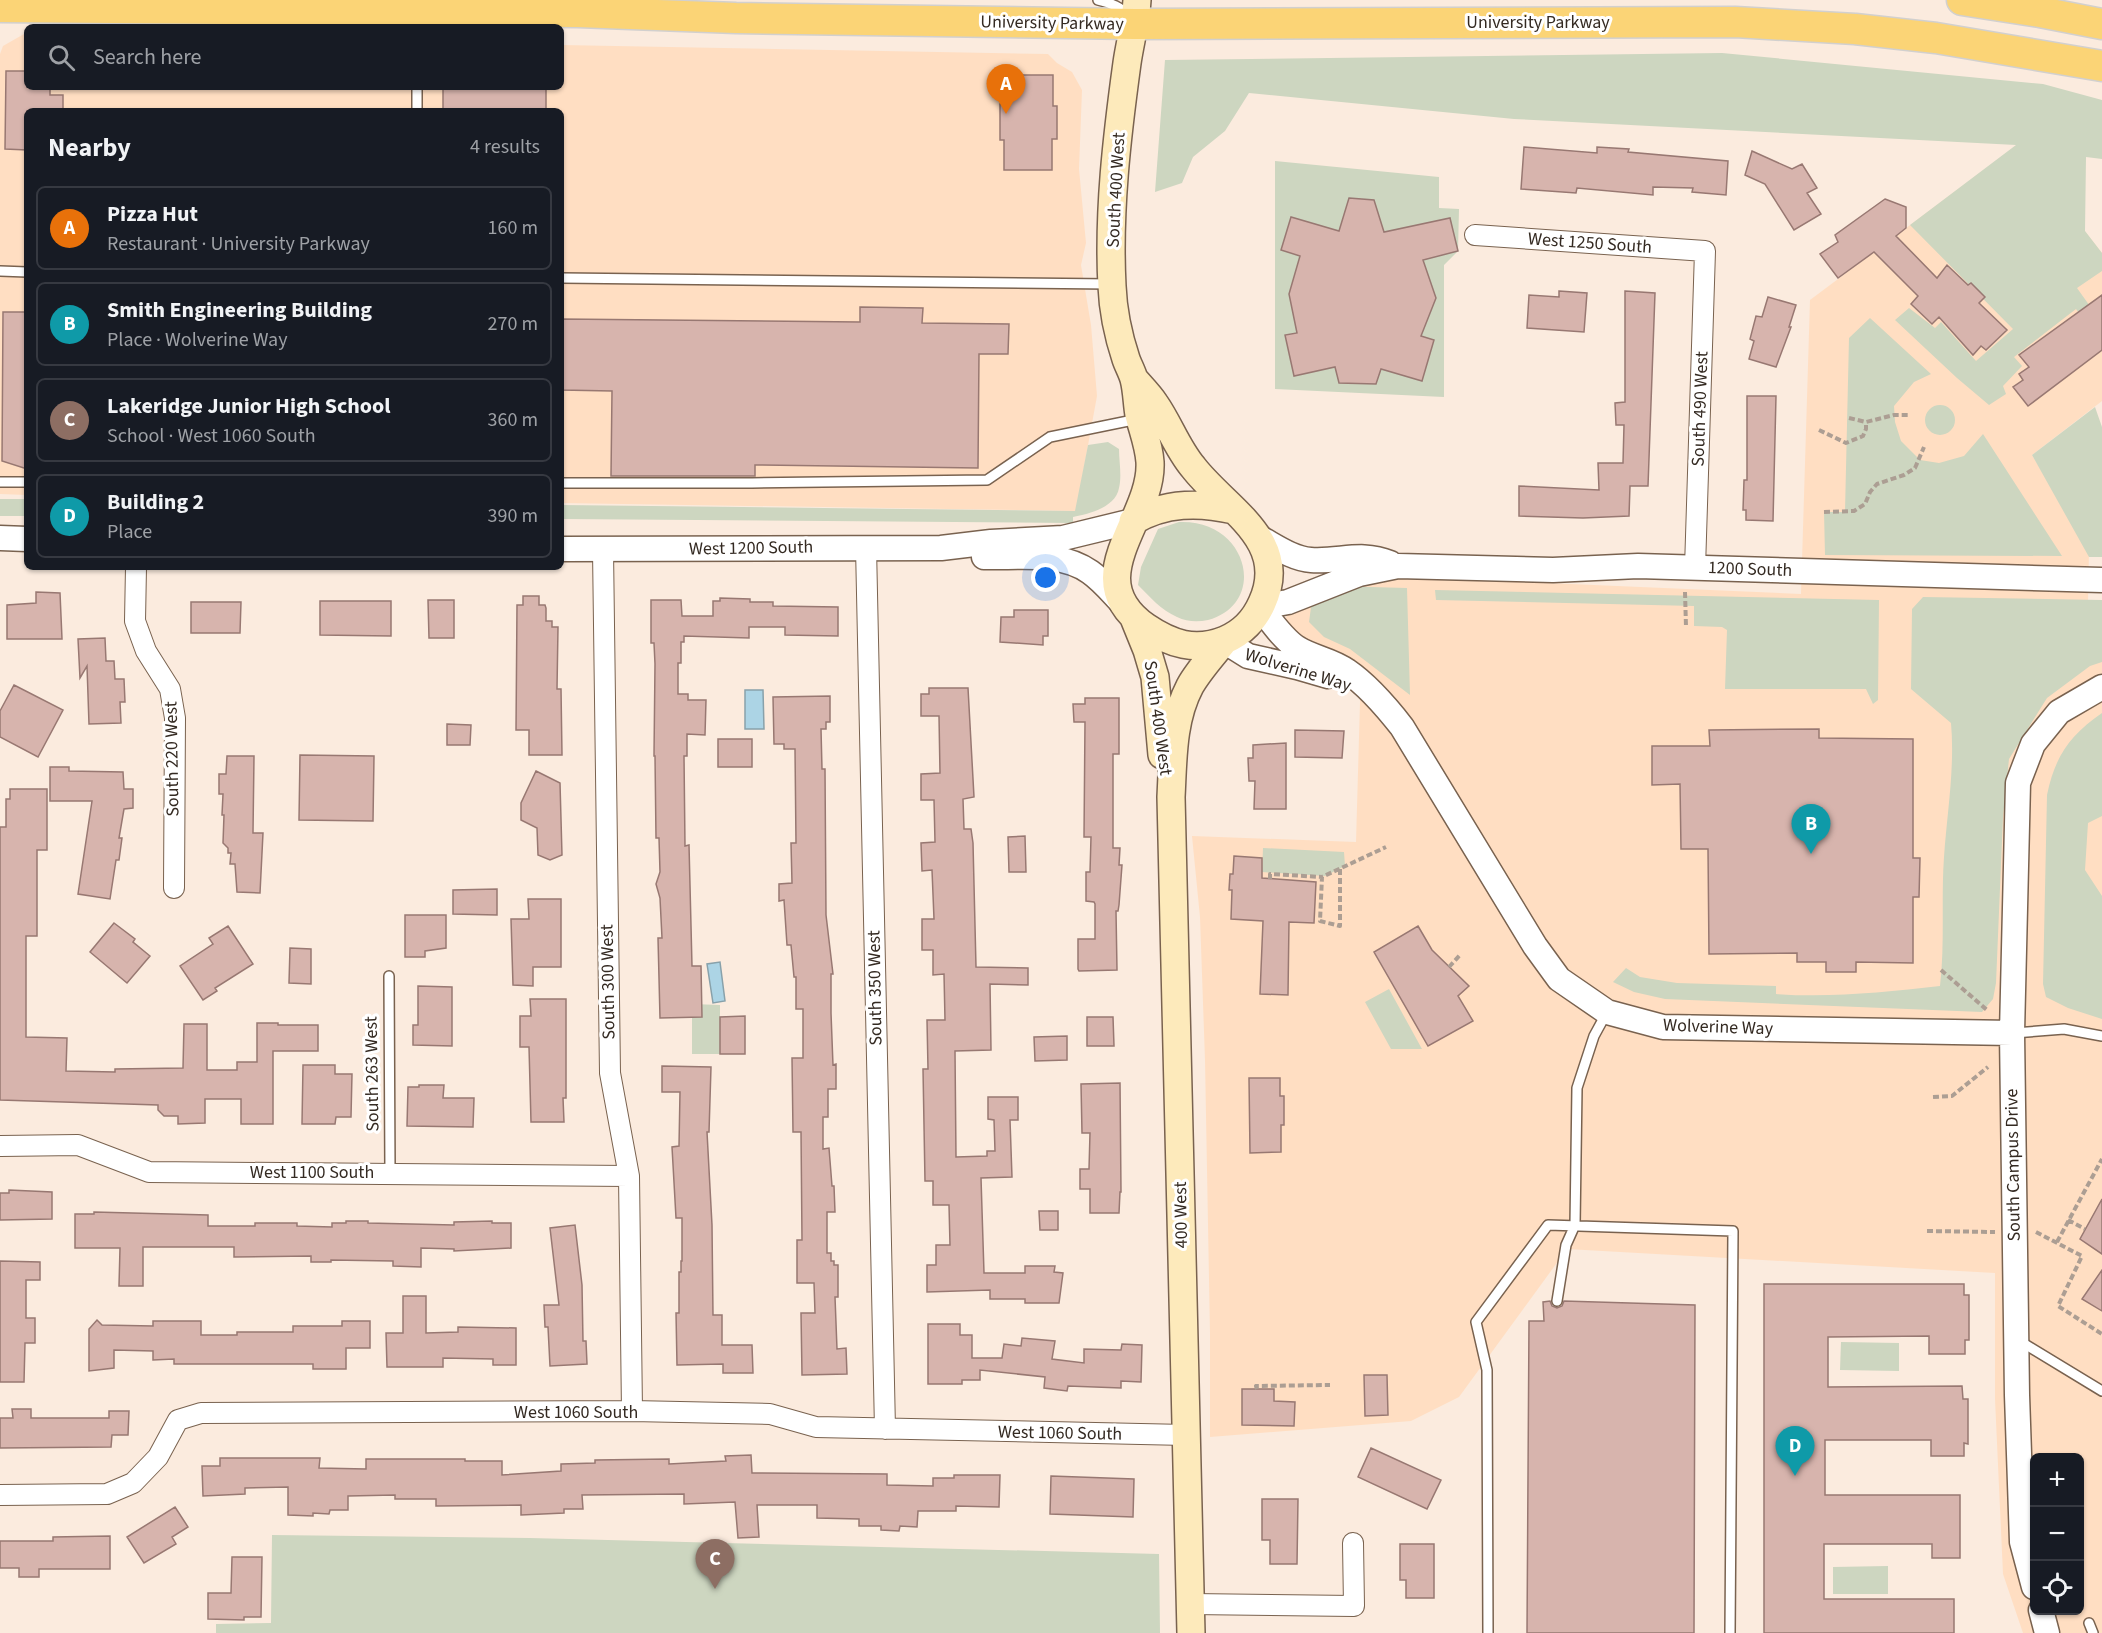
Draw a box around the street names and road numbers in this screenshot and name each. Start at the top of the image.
street label: University Parkway [980,9,1124,37]
street label: University Parkway [1466,10,1610,35]
street label: South 400 West [1100,132,1132,248]
street label: West 1250 South [1527,226,1653,260]
street label: South 490 West [1685,351,1715,467]
street label: West 1200 South [689,534,813,562]
street label: 1200 South [1707,555,1793,583]
street label: Wolverine Way [1242,642,1355,698]
street label: South 400 West [1138,659,1178,777]
street label: South 220 West [158,701,186,817]
street label: South 300 West [594,924,622,1040]
street label: South 350 West [861,930,889,1046]
street label: Wolverine Way [1663,1013,1774,1041]
street label: South 263 West [358,1016,386,1132]
street label: South Campus Drive [1999,1088,2027,1242]
street label: West 1100 South [250,1160,374,1185]
street label: 400 West [1168,1181,1194,1249]
street label: West 1060 South [514,1400,638,1425]
street label: West 1060 South [998,1419,1122,1447]

